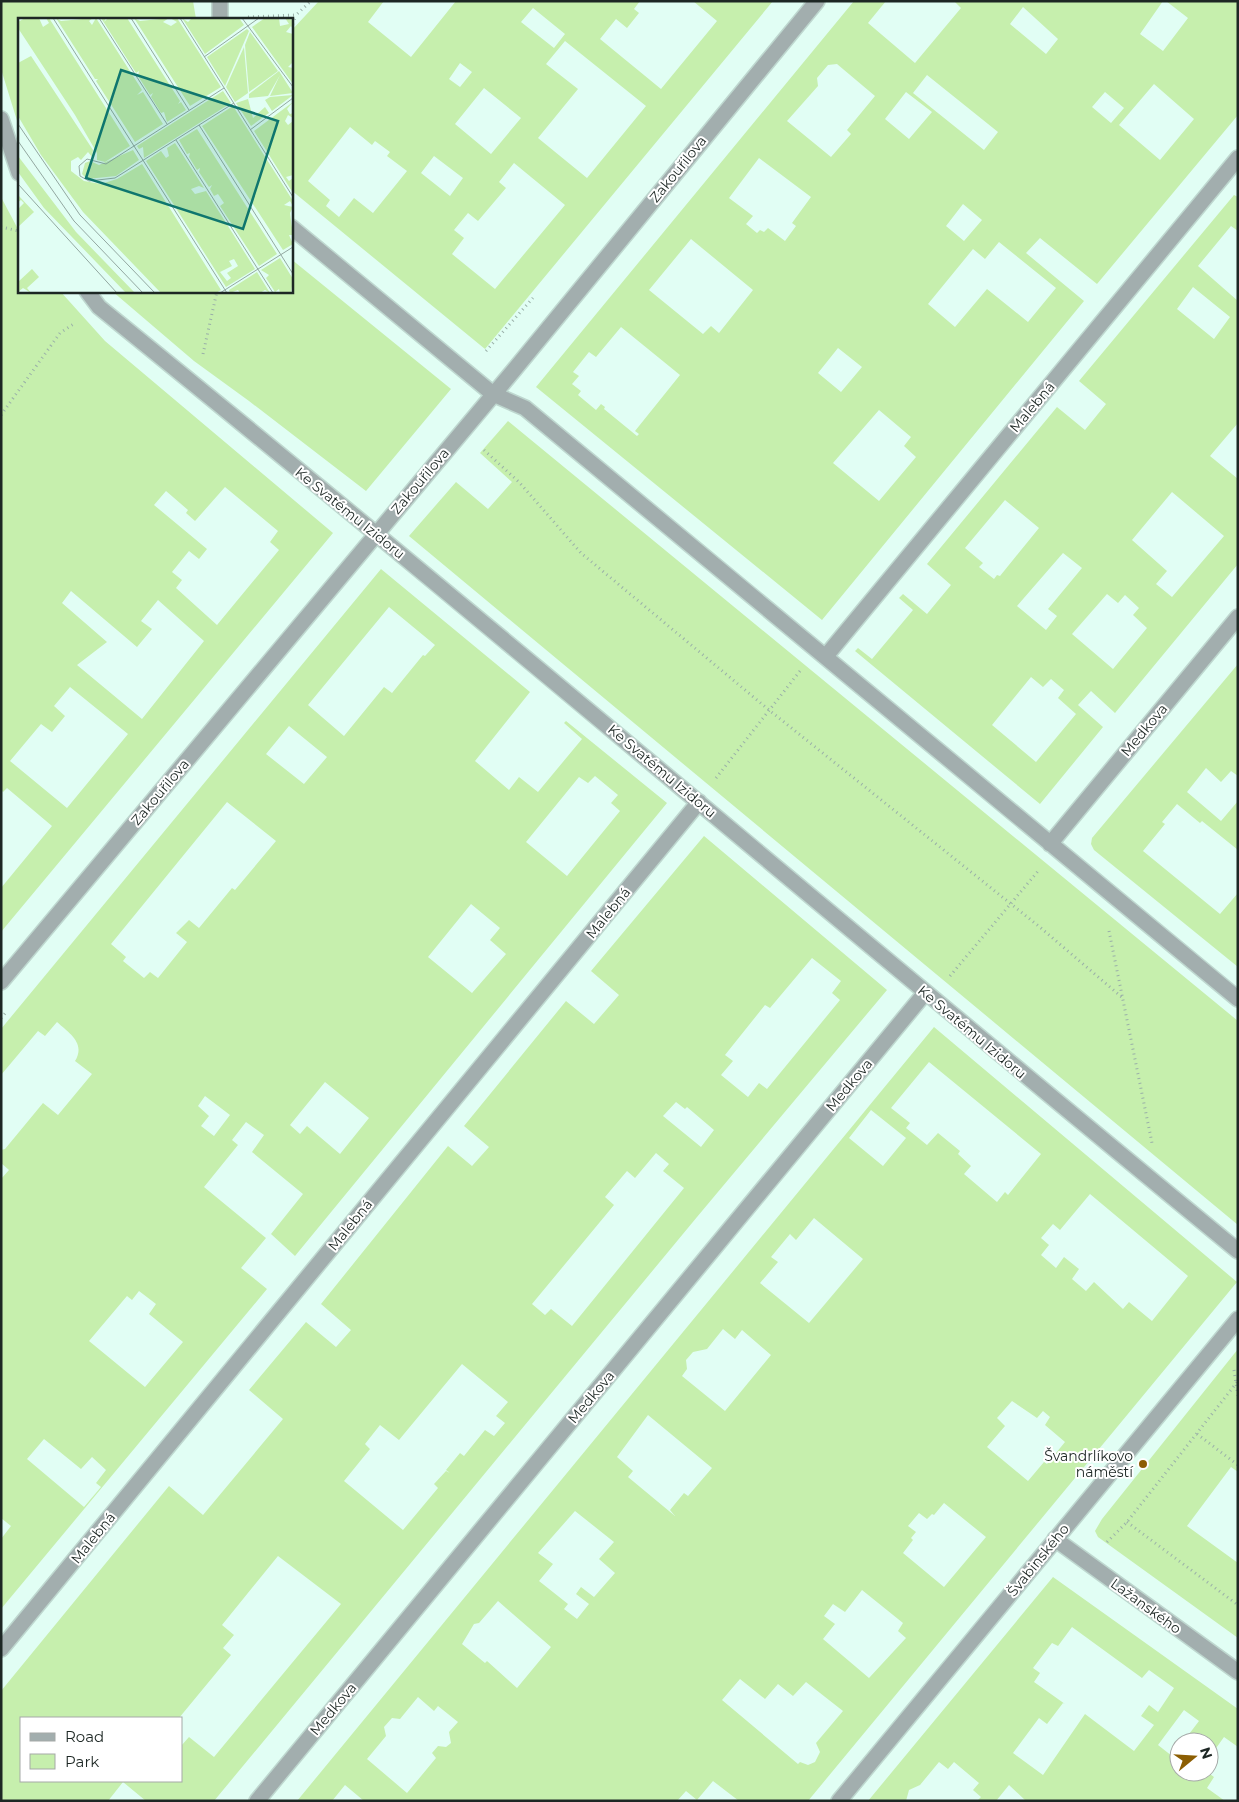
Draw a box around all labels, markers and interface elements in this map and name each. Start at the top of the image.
inset map [18,18,292,292]
street label: Zakouřilova [646,132,710,206]
street label: Malebná [1005,378,1059,436]
street label: Zakouřilova [387,444,453,518]
street label: Ke Svatému Izidoru [291,463,409,563]
street label: Medkova [1117,700,1171,760]
street label: Ke Svatému Izidoru [604,720,720,822]
street label: Zakouřilova [127,755,193,829]
street label: Malebná [582,884,634,942]
street label: Ke Svatému Izidoru [914,981,1030,1083]
street label: Medkova [822,1055,876,1115]
street label: Malebná [324,1196,376,1254]
street label: Medkova [564,1367,618,1427]
place label: Švandrlíkovo náměstí [1044,1447,1134,1481]
marker: Švandrlíkovo náměstí [1137,1458,1149,1470]
street label: Malebná [67,1509,119,1567]
street label: Švabinského [1003,1520,1073,1600]
street label: Lažanského [1107,1574,1185,1638]
street label: Medkova [306,1679,360,1739]
legend [20,1717,182,1782]
text: Road [65,1727,104,1746]
north arrow [1169,1732,1219,1782]
text: N [1196,1745,1217,1761]
text: Park [65,1752,99,1771]

